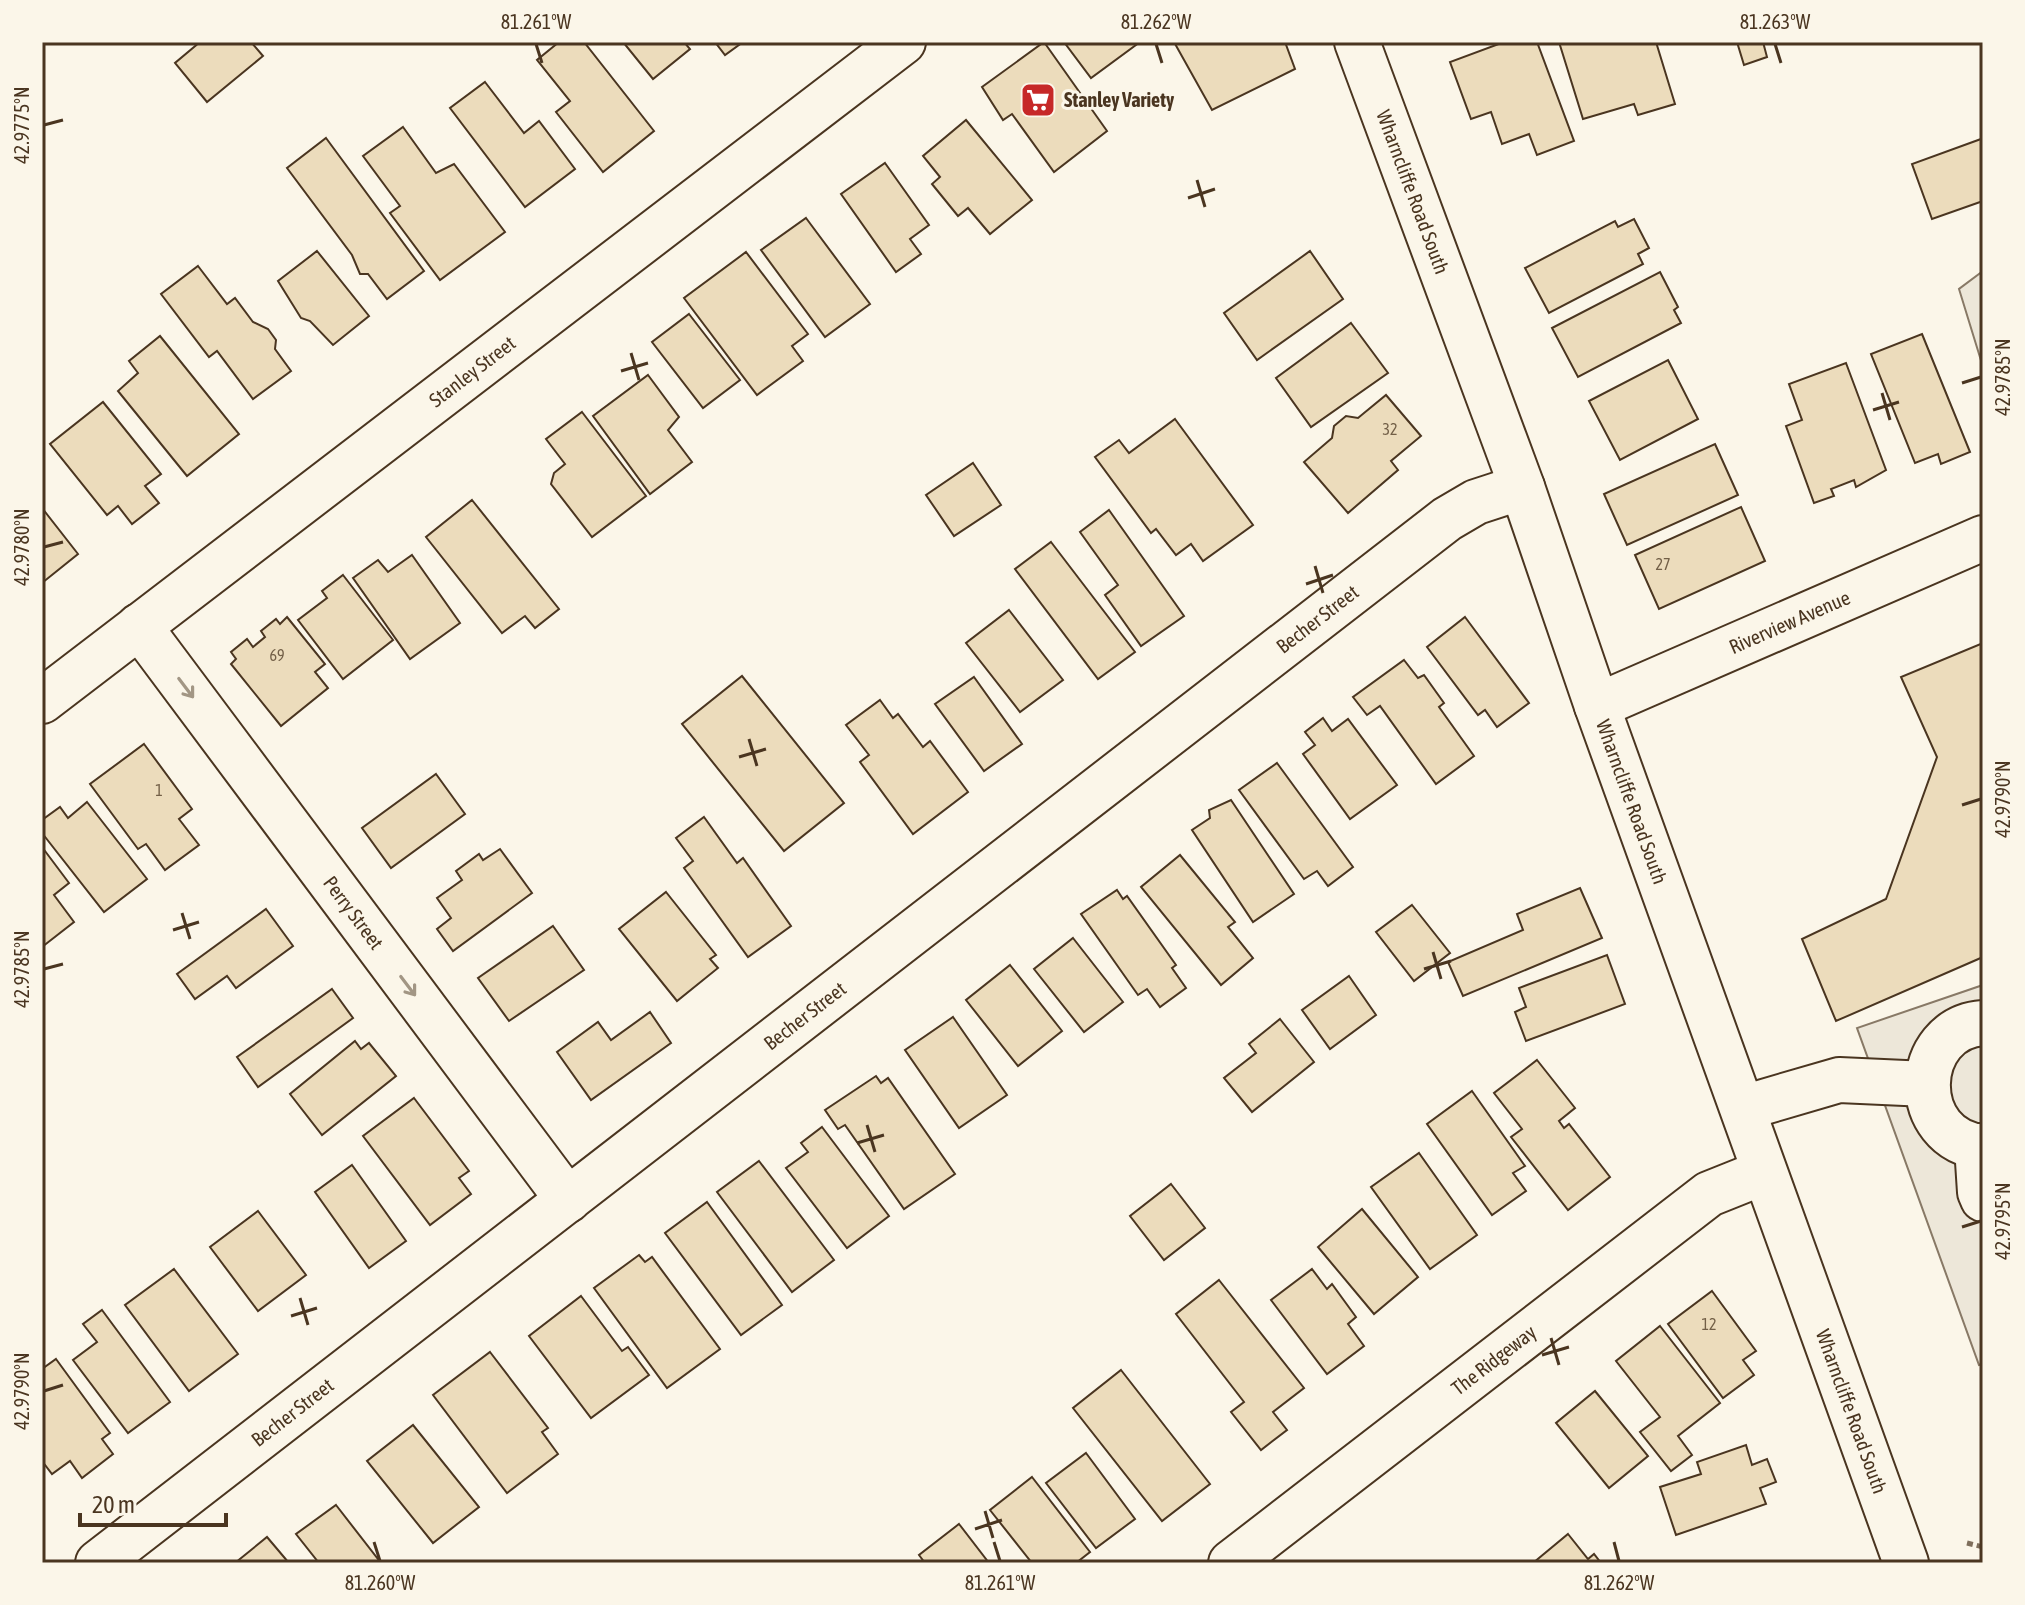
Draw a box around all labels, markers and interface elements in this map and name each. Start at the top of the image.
text: 81.261°W [501,10,572,33]
text: 81.262°W [1121,10,1192,33]
text: 81.263°W [1740,10,1811,33]
supermarket icon: Stanley Variety [1019,81,1057,119]
text: 42.9775°N [10,86,33,164]
place label: Stanley Variety [1064,88,1175,111]
street label: Wharncliffe Road South [1372,107,1454,277]
street label: Stanley Street [425,331,520,411]
text: 42.9785°N [1991,338,2014,416]
house number: 32 [1382,420,1398,438]
text: 42.9780°N [10,508,33,586]
house number: 27 [1655,555,1671,573]
street label: Becher Street [1272,580,1363,658]
street label: Riverview Avenue [1725,585,1853,658]
house number: 69 [269,646,285,664]
one-way arrow [177,677,194,698]
street label: Wharncliffe Road South [1592,716,1672,887]
text: 42.9790°N [1991,760,2014,838]
house number: 1 [155,781,163,799]
street label: Perry Street [319,871,389,954]
text: 42.9785°N [10,930,33,1008]
one-way arrow [400,975,417,996]
street label: Becher Street [759,976,850,1054]
text: 42.9795°N [1991,1182,2014,1260]
house number: 12 [1701,1315,1717,1333]
street label: The Ridgeway [1447,1320,1540,1400]
street label: Wharncliffe Road South [1812,1326,1892,1497]
text: 42.9790°N [10,1352,33,1430]
street label: Becher Street [247,1373,338,1451]
scale bar [80,1477,226,1527]
text: 20 m [92,1491,135,1518]
text: 81.260°W [345,1571,416,1594]
text: 81.261°W [965,1571,1036,1594]
text: 81.262°W [1584,1571,1655,1594]

